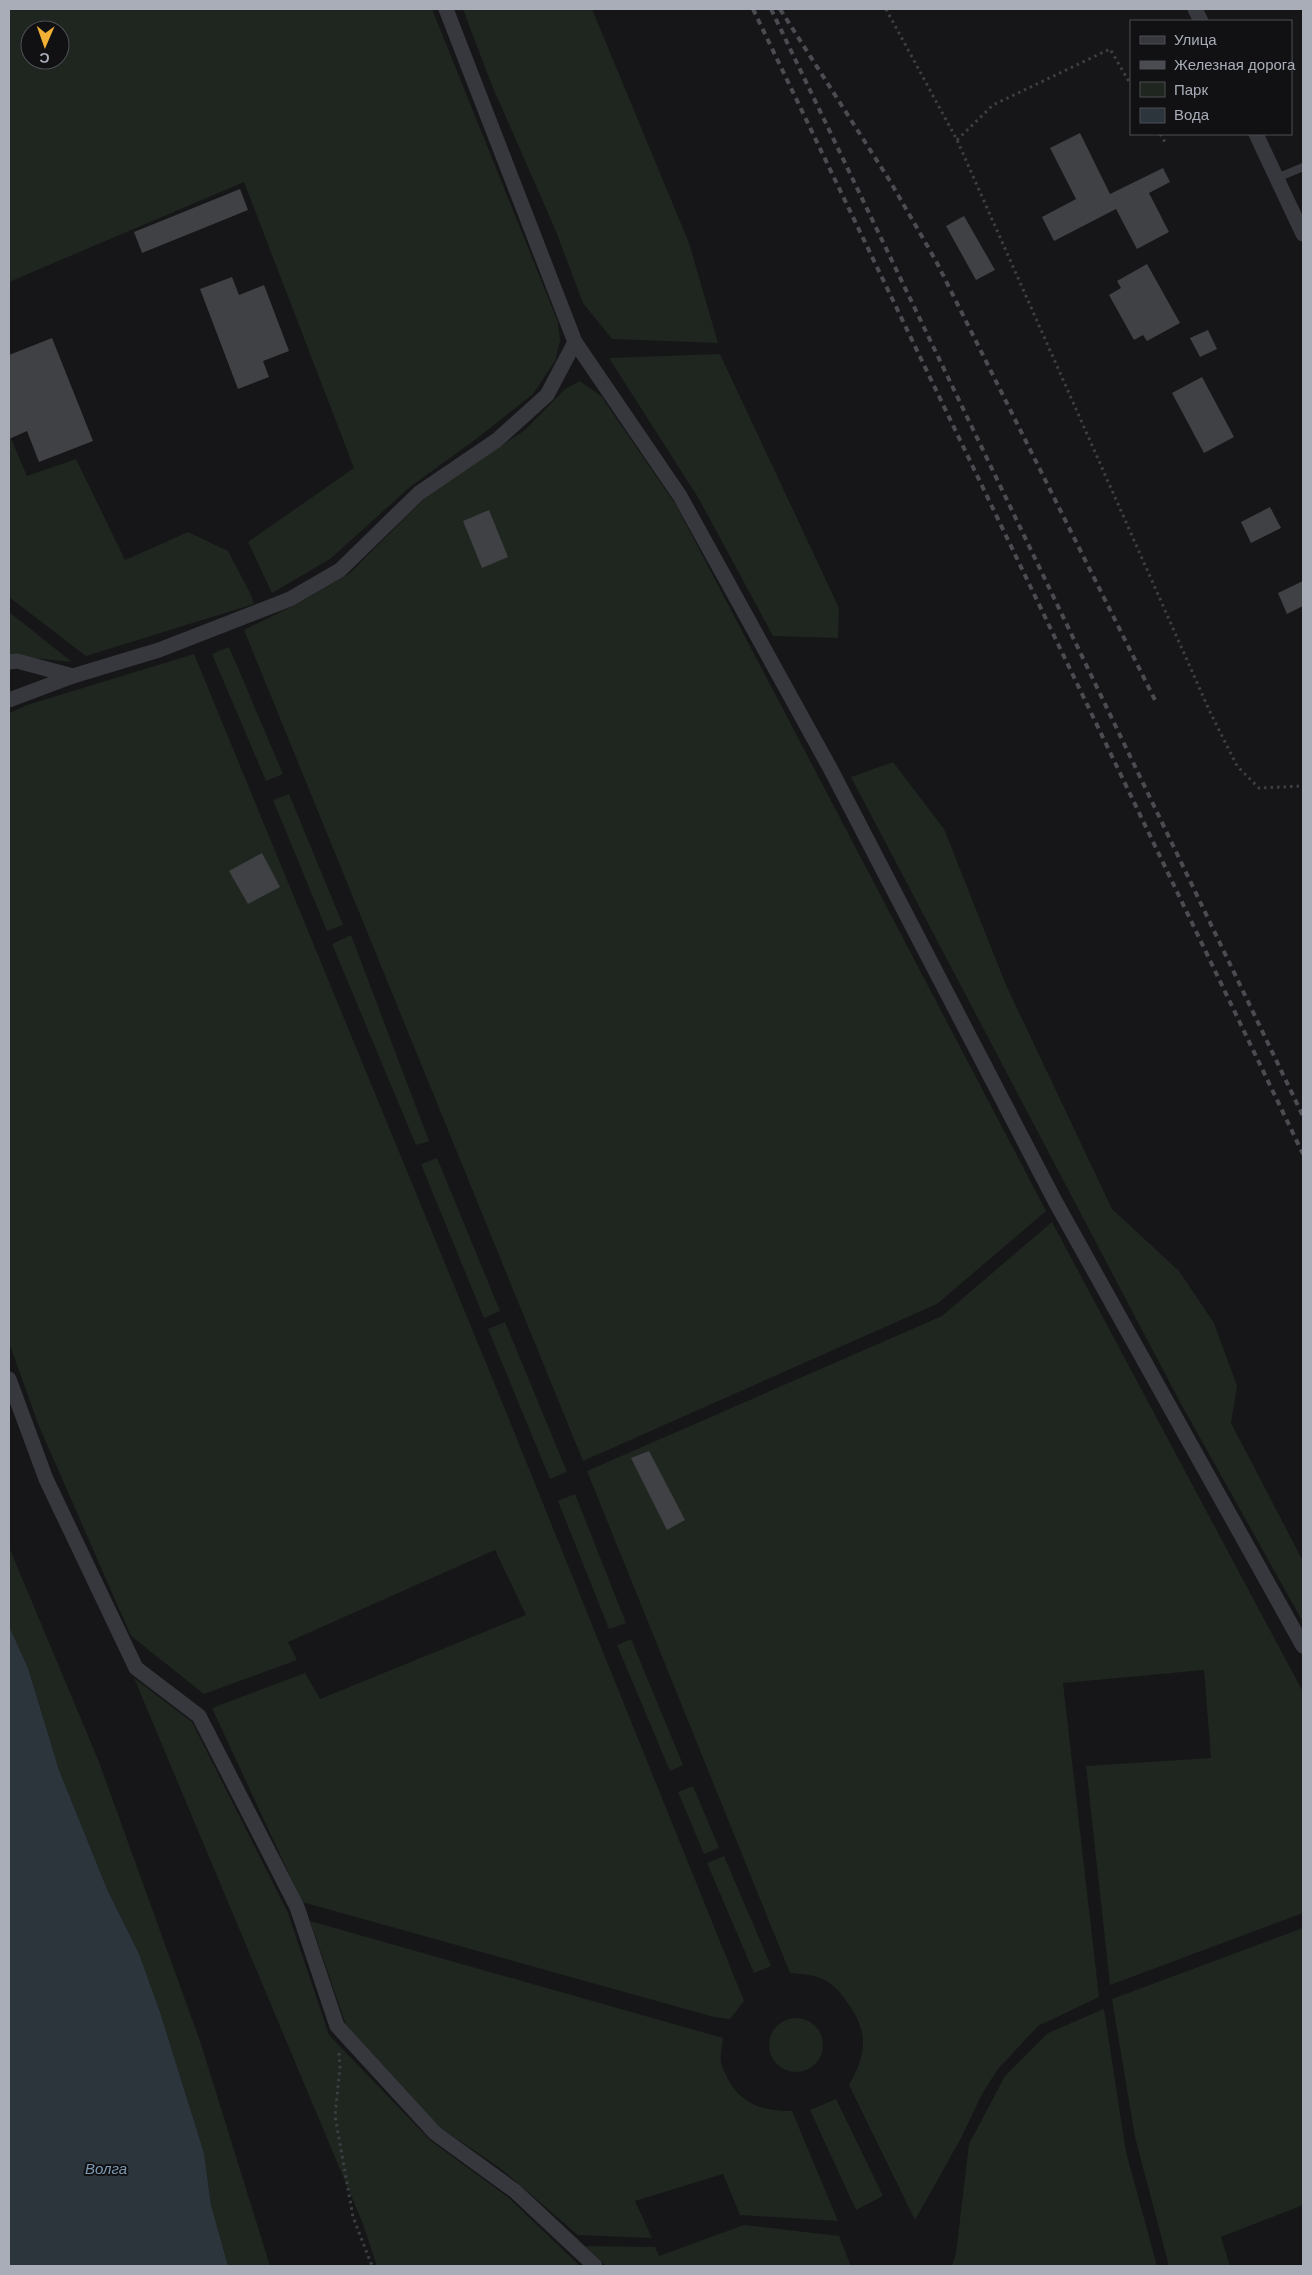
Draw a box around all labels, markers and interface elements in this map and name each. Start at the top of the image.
north arrow [20,20,70,70]
legend [1130,20,1292,135]
text: Улица [1174,31,1217,48]
text: С [39,50,50,66]
text: Железная дорога [1174,56,1296,73]
text: Парк [1174,81,1208,98]
text: Вода [1174,106,1210,123]
water label: Волга [85,2160,127,2177]

